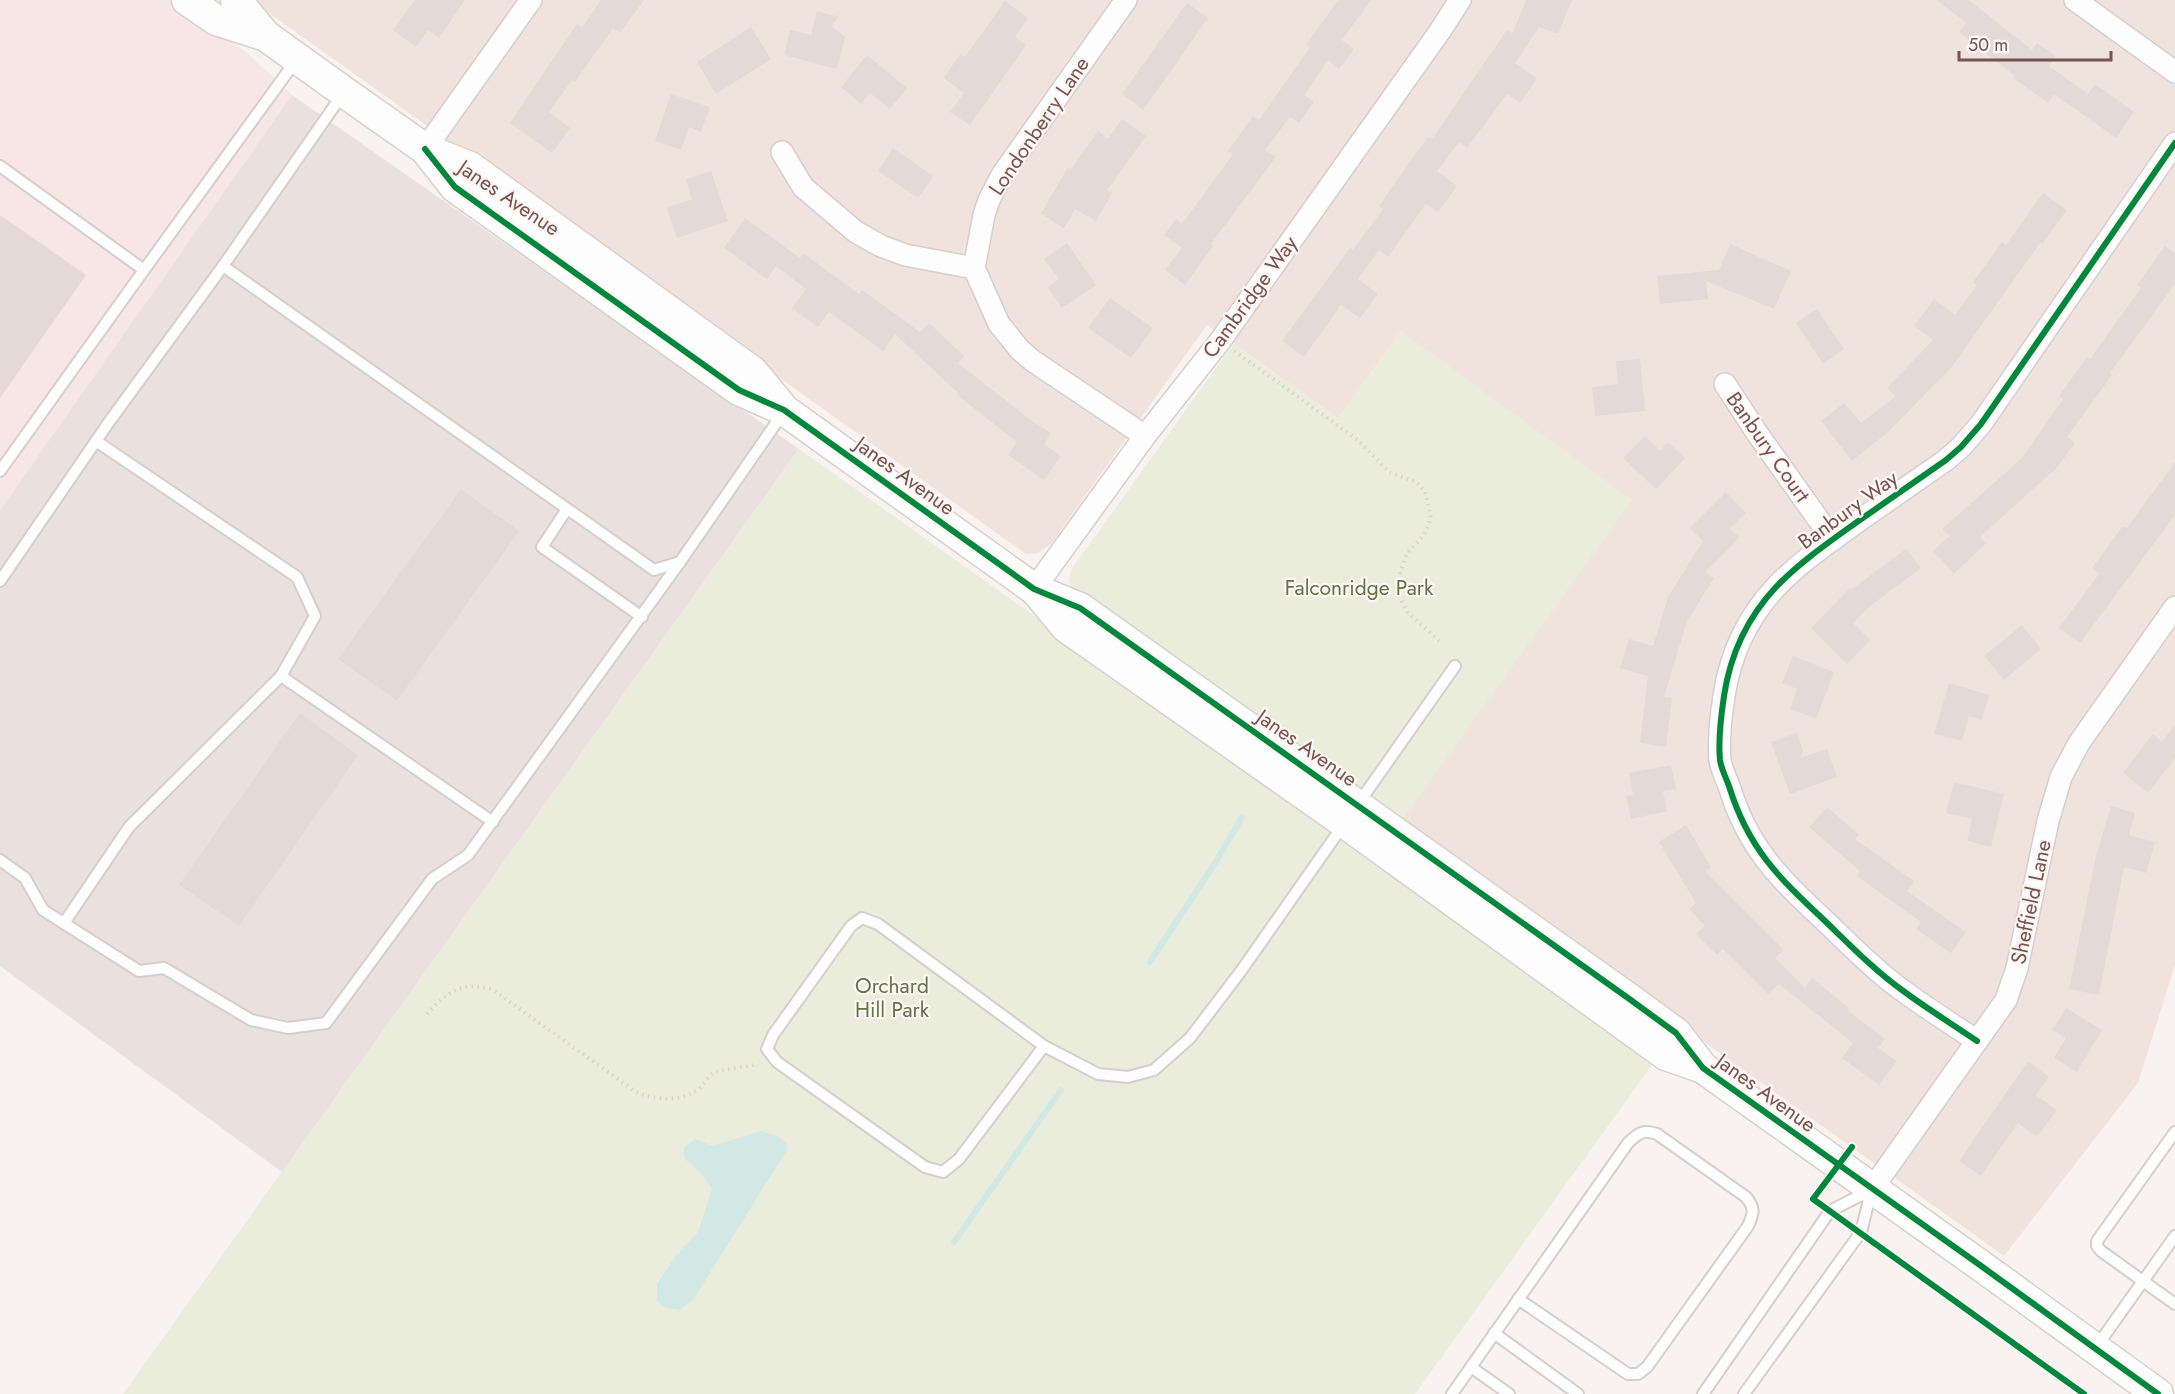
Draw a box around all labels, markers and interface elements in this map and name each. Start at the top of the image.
scale bar [1959,24,2110,62]
text: 50 m [1968,32,2008,58]
street label: Londonberry Lane [982,51,1097,201]
street label: Janes Avenue [450,151,566,243]
street label: Cambridge Way [1195,229,1305,364]
street label: Banbury Court [1719,386,1817,508]
street label: Janes Avenue [846,428,961,523]
street label: Banbury Way [1792,463,1905,557]
park label: Falconridge Park [1285,573,1434,603]
street label: Janes Avenue [1248,700,1364,794]
street label: Sheffield Lane [2003,837,2059,967]
park label: Orchard Hill Park [855,971,930,1025]
street label: Janes Avenue [1707,1045,1822,1140]

